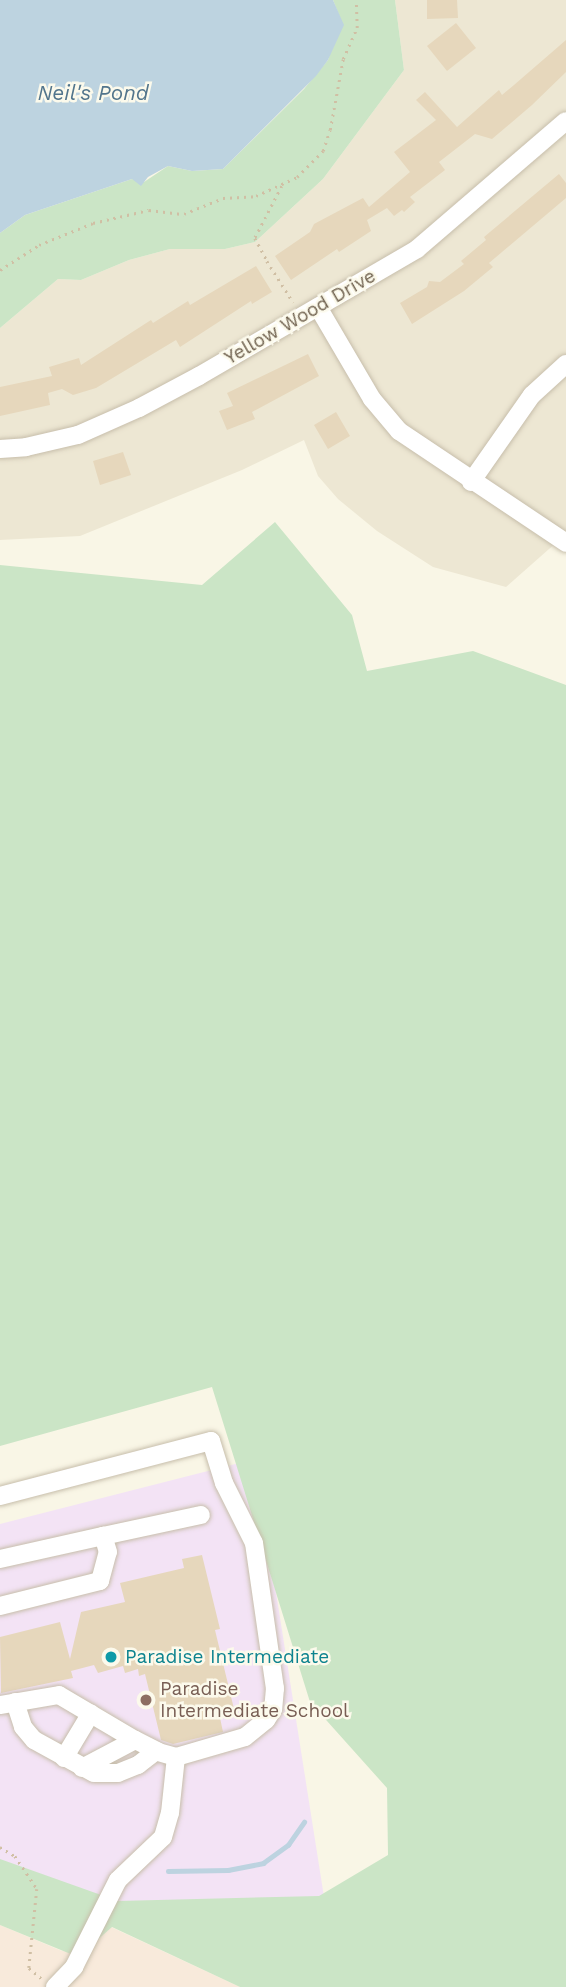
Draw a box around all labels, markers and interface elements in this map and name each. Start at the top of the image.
water label: Neil's Pond [37,80,149,106]
street label: Yellow Wood Drive [220,264,380,370]
place label: Paradise Intermediate [125,1646,329,1668]
marker: Paradise Intermediate [103,1649,119,1665]
place label: Paradise Intermediate School [160,1678,349,1722]
marker: Paradise Intermediate School [138,1692,154,1708]

